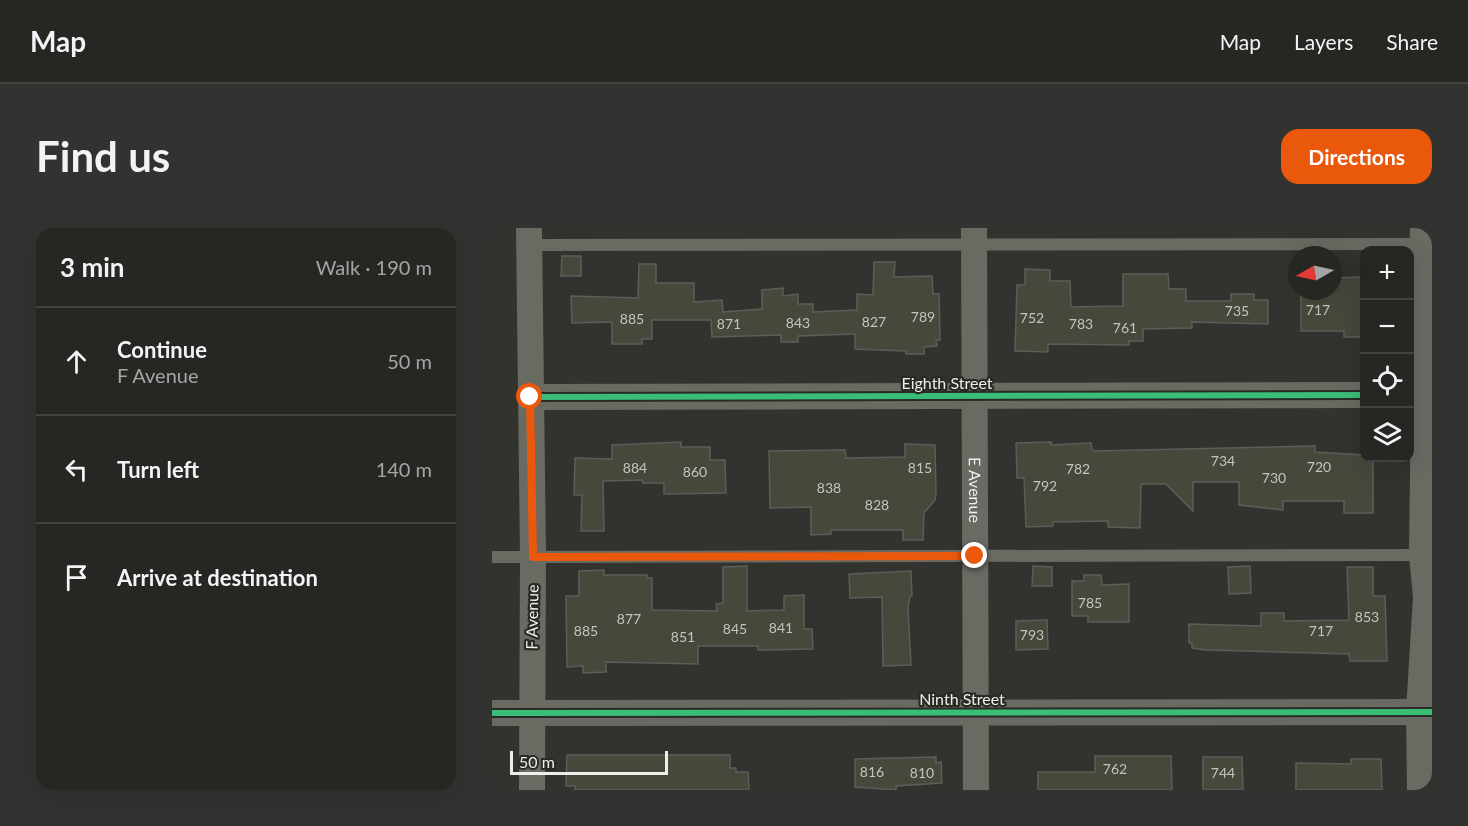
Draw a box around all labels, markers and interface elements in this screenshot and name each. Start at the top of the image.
text: Map [30,24,86,58]
text: Map [1220,29,1261,54]
text: Layers [1294,29,1353,54]
text: Share [1386,29,1438,54]
button: Directions [1281,129,1432,184]
text: Find us [36,131,170,181]
north arrow [1288,246,1342,300]
map controls [1360,246,1414,462]
button: + [1360,246,1414,300]
text: 3 min [60,251,124,283]
text: Walk · 190 m [316,255,432,279]
button: − [1360,300,1414,354]
house number: 717 [1306,301,1330,318]
house number: 735 [1225,302,1249,319]
house number: 789 [911,308,935,325]
house number: 752 [1020,309,1044,326]
house number: 885 [620,310,644,327]
house number: 827 [862,313,886,330]
house number: 843 [786,314,810,331]
house number: 871 [717,315,741,332]
house number: 783 [1069,315,1093,332]
house number: 761 [1113,319,1137,336]
text: Continue [117,336,207,363]
icon: ahead [60,345,93,378]
text: 50 m [387,349,432,373]
button: locate [1360,354,1414,408]
text: F Avenue [117,363,199,387]
street label: Eighth Street [901,373,993,392]
route start [516,383,542,409]
button: layers [1360,408,1414,462]
house number: 734 [1211,452,1235,469]
icon: left [60,453,93,486]
text: Turn left [117,456,199,483]
text: 140 m [376,457,432,481]
street label: E Avenue [966,457,985,523]
house number: 720 [1307,458,1331,475]
house number: 884 [623,459,647,476]
house number: 815 [908,459,932,476]
house number: 782 [1066,460,1090,477]
house number: 860 [683,463,707,480]
house number: 730 [1262,469,1286,486]
house number: 792 [1033,477,1057,494]
house number: 838 [817,479,841,496]
house number: 828 [865,496,889,513]
route end [961,542,987,568]
icon: arrive [60,561,93,594]
text: Arrive at destination [117,564,318,591]
street label: F Avenue [521,584,542,650]
house number: 785 [1078,594,1102,611]
house number: 853 [1355,608,1379,625]
house number: 877 [617,610,641,627]
house number: 841 [769,619,793,636]
house number: 845 [723,620,747,637]
house number: 885 [574,622,598,639]
house number: 717 [1309,622,1333,639]
house number: 793 [1020,626,1044,643]
house number: 851 [671,628,695,645]
street label: Ninth Street [919,689,1005,708]
scale bar [510,748,668,776]
text: 50 m [519,752,555,771]
house number: 762 [1103,760,1127,777]
house number: 816 [860,763,884,780]
house number: 810 [910,764,934,781]
house number: 744 [1211,764,1235,781]

